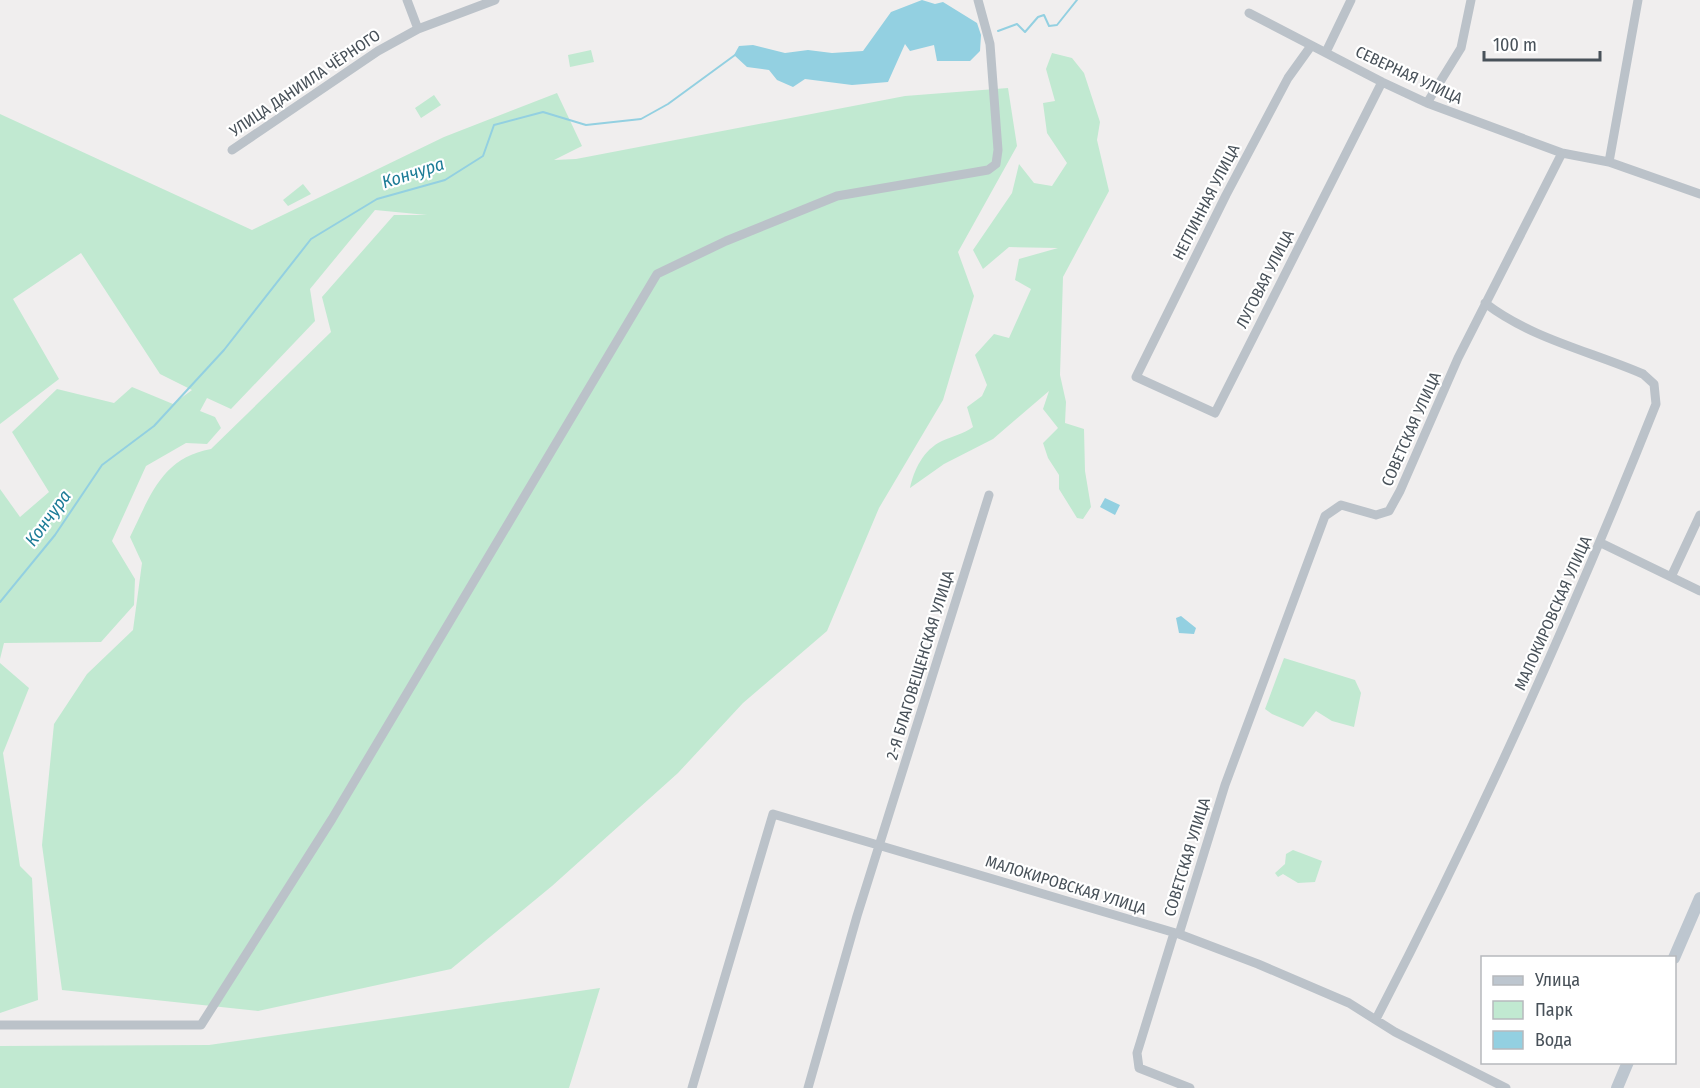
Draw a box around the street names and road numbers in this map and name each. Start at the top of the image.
street label: УЛИЦА ДАНИИЛА ЧЁРНОГО [225,26,384,141]
street label: СЕВЕРНАЯ УЛИЦА [1353,42,1466,108]
street label: НЕГЛИННАЯ УЛИЦА [1169,140,1244,263]
street label: ЛУГОВАЯ УЛИЦА [1232,226,1298,331]
street label: СОВЕТСКАЯ УЛИЦА [1377,368,1445,489]
street label: МАЛОКИРОВСКАЯ УЛИЦА [1510,532,1596,693]
street label: 2-Я БЛАГОВЕЩЕНСКАЯ УЛИЦА [882,568,958,762]
street label: СОВЕТСКАЯ УЛИЦА [1160,795,1214,919]
street label: МАЛОКИРОВСКАЯ УЛИЦА [983,852,1149,919]

